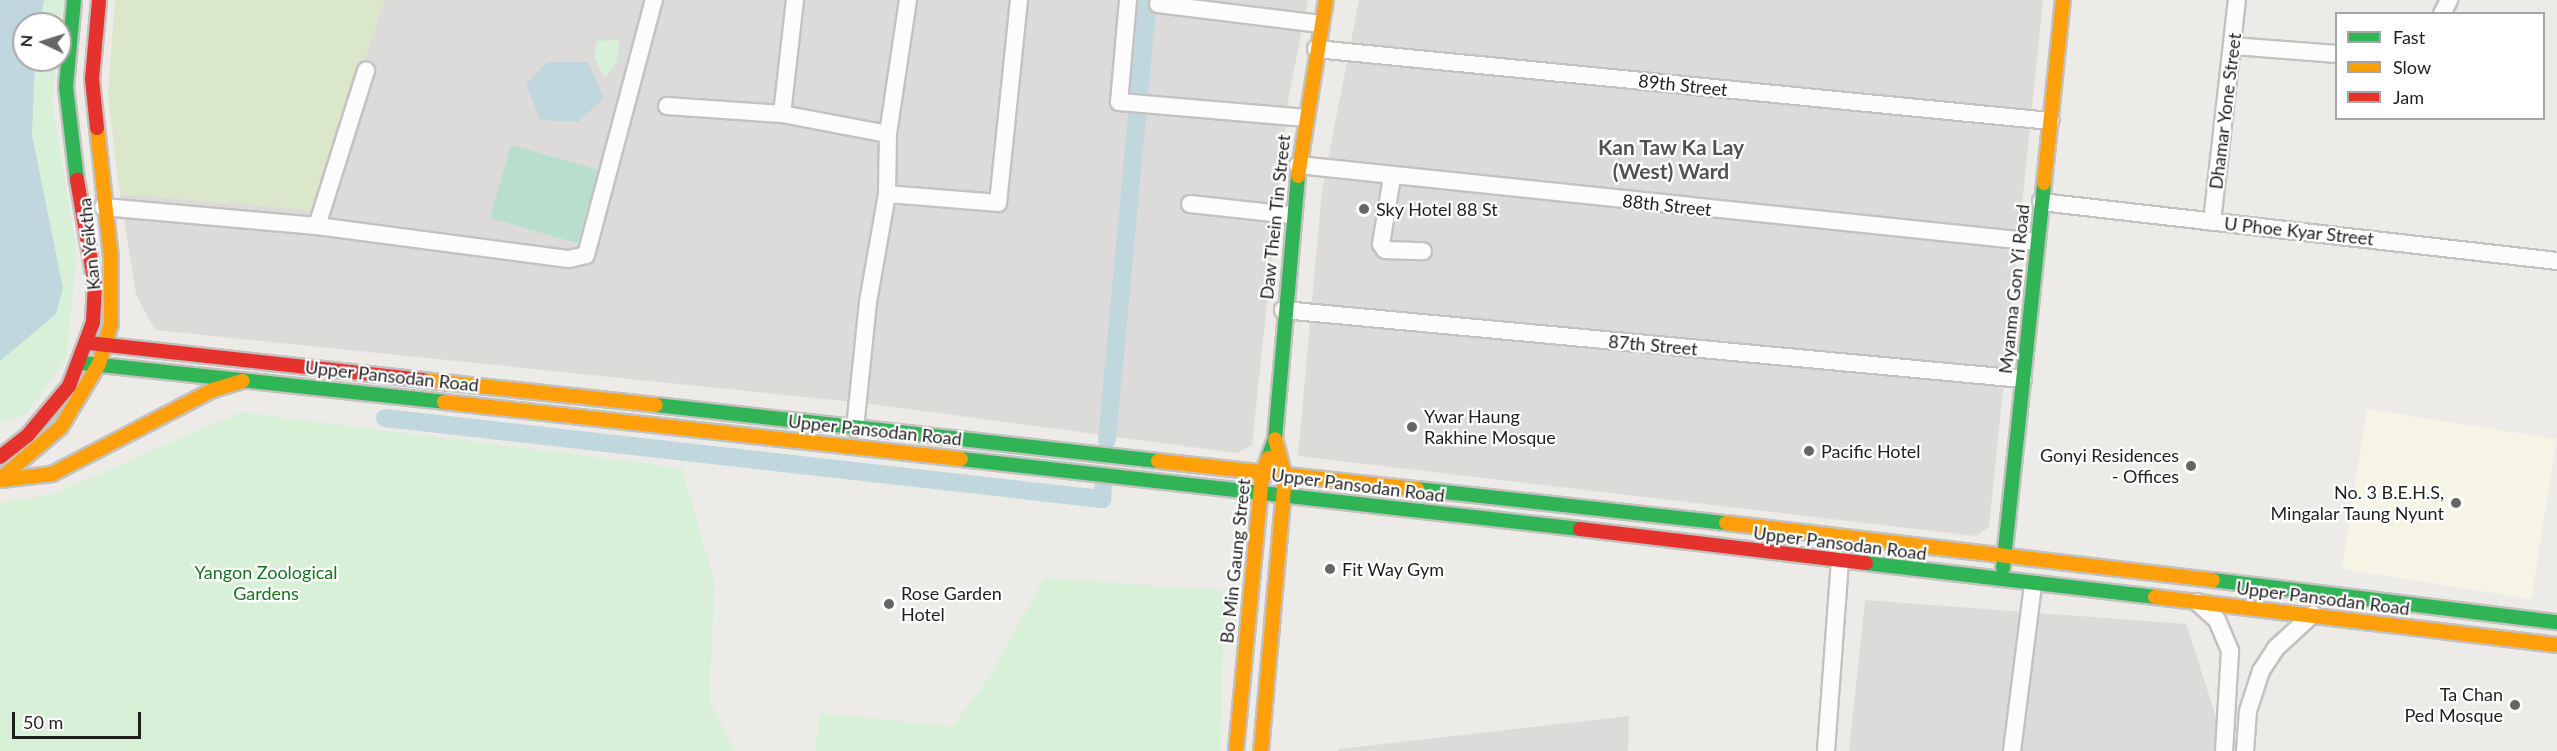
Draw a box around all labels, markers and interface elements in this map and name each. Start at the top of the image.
north arrow [12,12,72,72]
legend [2335,12,2545,120]
text: Fast [2393,26,2425,48]
street label: Dhamar Yone Street [2205,31,2245,191]
text: N [16,34,35,48]
text: Slow [2393,56,2431,78]
street label: 89th Street [1637,70,1729,100]
text: Jam [2393,86,2424,108]
street label: Daw Thein Tin Street [1256,133,1294,301]
district label: Kan Taw Ka Lay (West) Ward [1597,134,1745,184]
street label: 88th Street [1621,190,1713,220]
street label: Kan Yeiktha [73,197,105,291]
place label: Sky Hotel 88 St [1376,198,1498,220]
marker: Sky Hotel 88 St [1357,202,1371,216]
street label: Myanma Gon Yi Road [1994,203,2034,375]
street label: U Phoe Kyar Street [2223,212,2375,250]
street label: 87th Street [1608,330,1698,360]
street label: Upper Pansodan Road [304,356,480,396]
place label: Ywar Haung Rakhine Mosque [1424,406,1556,448]
street label: Upper Pansodan Road [787,410,963,450]
marker: Ywar Haung Rakhine Mosque [1405,420,1419,434]
place label: Pacific Hotel [1821,440,1921,462]
marker: Pacific Hotel [1802,444,1816,458]
place label: Gonyi Residences - Offices [2040,445,2179,488]
marker: Gonyi Residences - Offices [2184,459,2198,473]
street label: Upper Pansodan Road [1270,464,1446,506]
street label: Bo Min Gaung Street [1216,478,1254,644]
place label: No. 3 B.E.H.S, Mingalar Taung Nyunt [2270,482,2444,524]
marker: No. 3 B.E.H.S, Mingalar Taung Nyunt [2449,496,2463,510]
street label: Upper Pansodan Road [1752,522,1928,564]
place label: Fit Way Gym [1342,558,1445,580]
park label: Yangon Zoological Gardens [195,562,337,604]
marker: Fit Way Gym [1323,562,1337,576]
street label: Upper Pansodan Road [2235,577,2411,619]
place label: Rose Garden Hotel [901,583,1002,626]
marker: Rose Garden Hotel [882,597,896,611]
place label: Ta Chan Ped Mosque [2404,684,2503,726]
marker: Ta Chan Ped Mosque [2508,698,2522,712]
scale bar [15,700,144,738]
text: 50 m [23,711,63,733]

